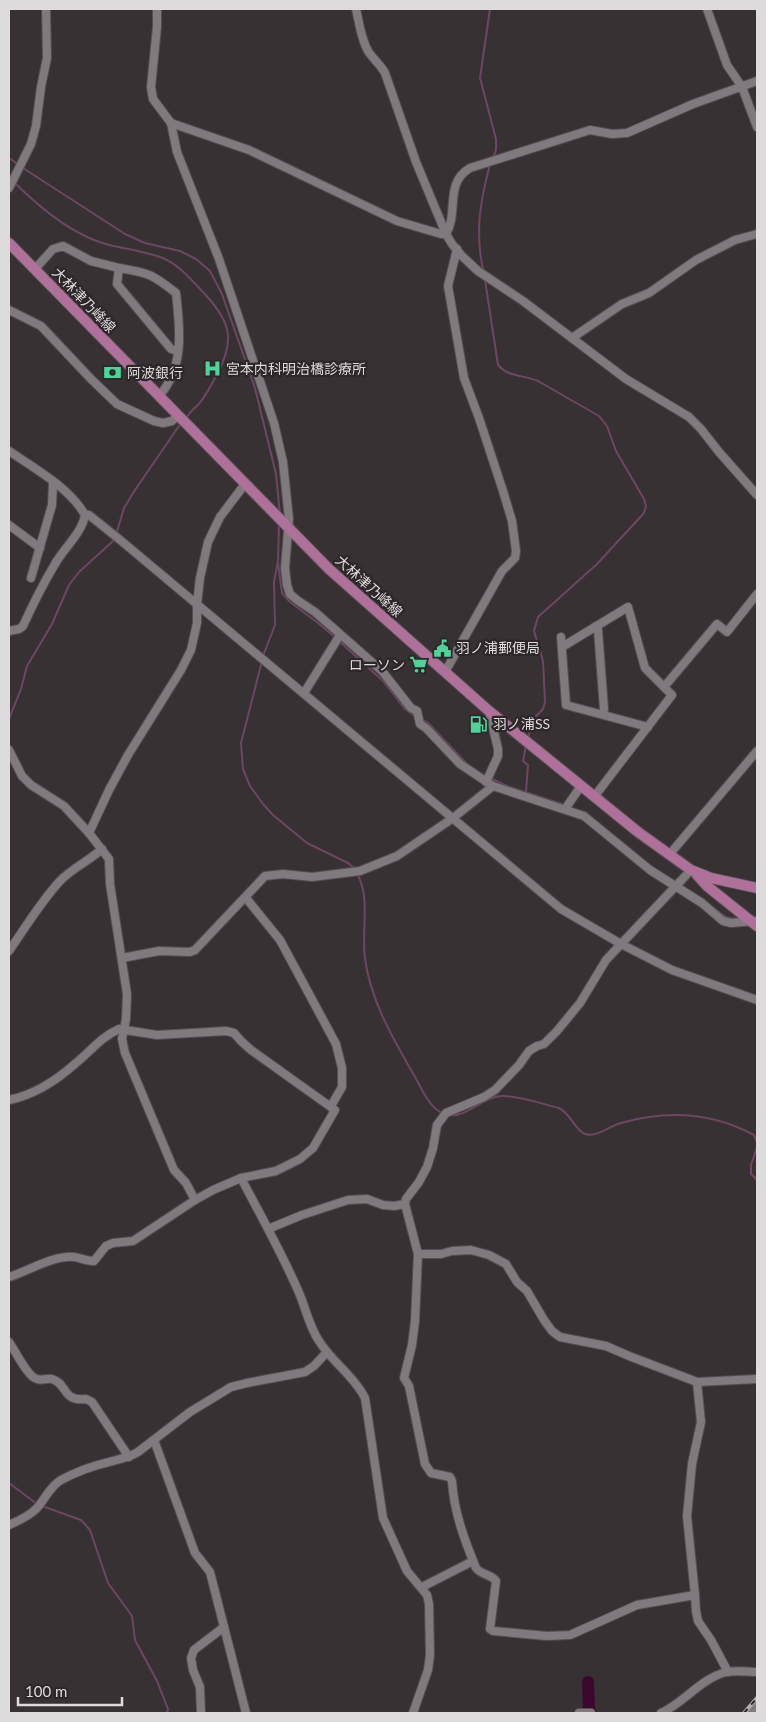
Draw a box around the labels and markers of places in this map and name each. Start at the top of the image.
hospital icon: 宮本内科明治橋診療所 [202,359,222,379]
place label: 宮本内科明治橋診療所 [226,360,366,377]
bank icon: 阿波銀行 [103,363,123,383]
place label: 阿波銀行 [127,364,183,381]
public building icon: 羽ノ浦郵便局 [432,638,452,658]
place label: 羽ノ浦郵便局 [456,639,540,656]
supermarket icon: ローソン [409,655,429,675]
place label: ローソン [349,656,405,673]
fuel station icon: 羽ノ浦SS [469,714,489,734]
place label: 羽ノ浦SS [493,715,550,732]

